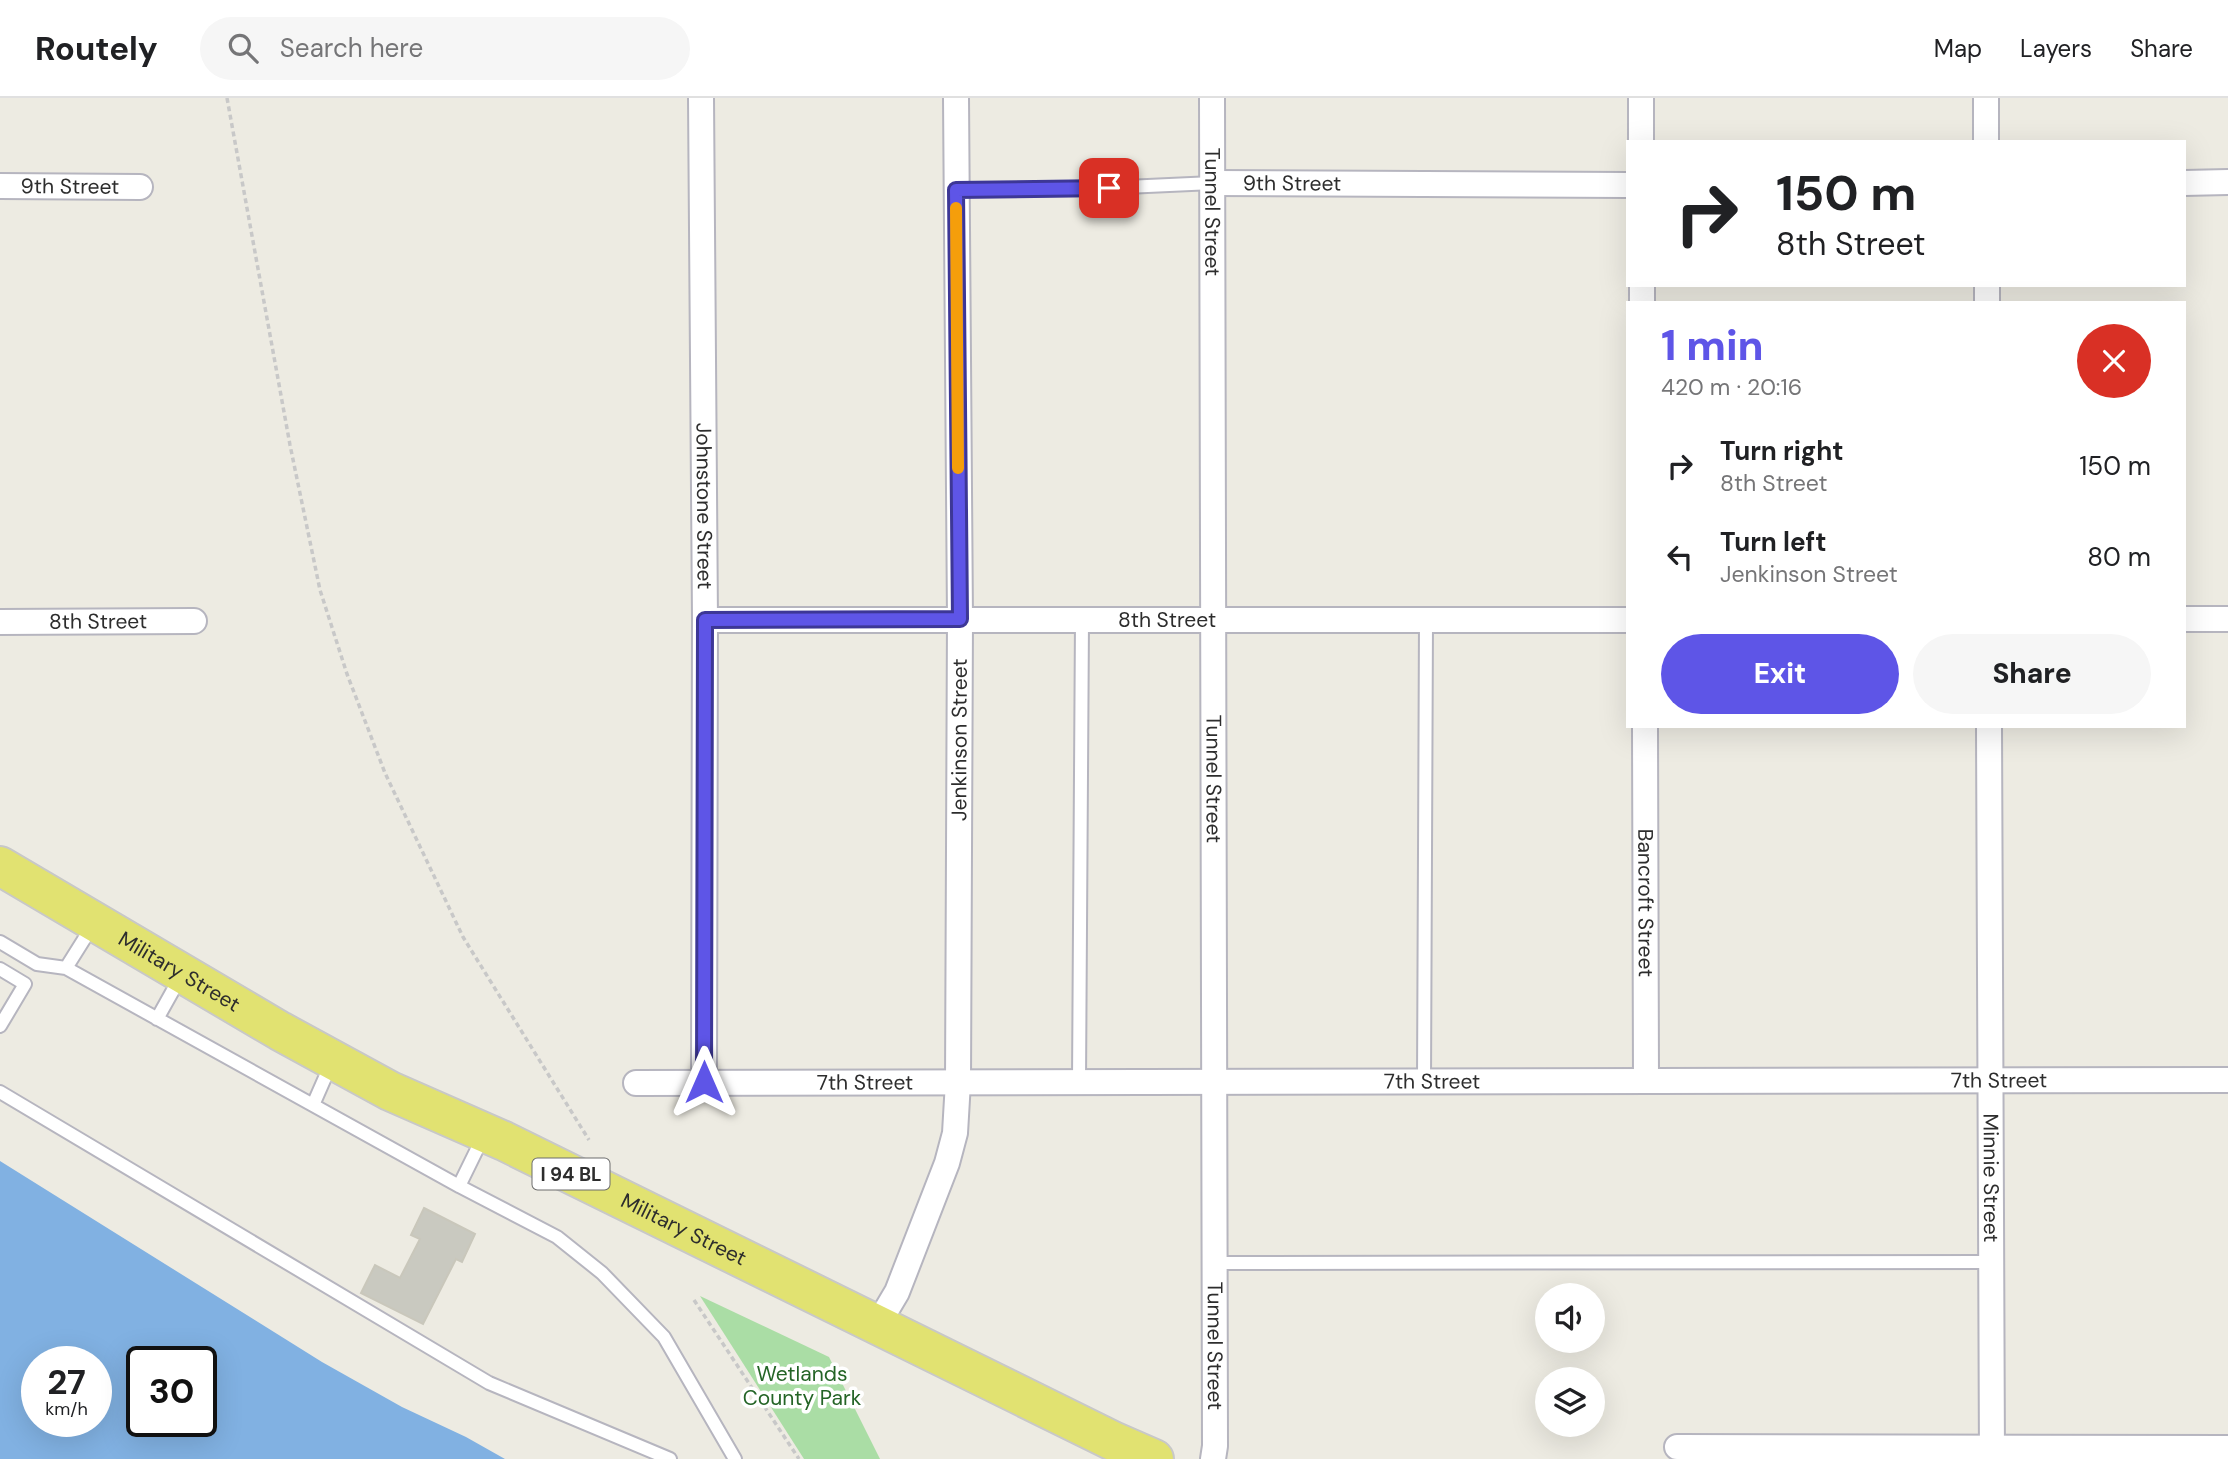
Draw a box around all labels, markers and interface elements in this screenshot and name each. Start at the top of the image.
search box [200,17,690,80]
text: Routely [35,27,158,70]
icon: search [224,29,262,67]
text: Search here [280,31,423,65]
text: Map [1934,33,1982,64]
text: Layers [2020,33,2092,64]
text: Share [2130,33,2193,64]
street label: Tunnel Street [1198,148,1226,276]
pin [1079,158,1139,218]
text: 150 m [1776,161,1916,225]
icon: right [1661,168,1752,259]
icon: arrive [1090,169,1128,207]
street label: 9th Street [1243,169,1341,198]
street label: 9th Street [21,172,119,201]
text: 8th Street [1776,223,1926,265]
text: 1 min [1661,318,1764,373]
button: close [2077,324,2151,398]
text: 420 m · 20:16 [1661,372,1802,402]
street label: Johnstone Street [689,423,719,589]
text: Turn right [1720,434,1844,468]
icon: right [1661,447,1699,485]
text: 150 m [2079,449,2151,483]
text: 8th Street [1720,468,1828,498]
text: Turn left [1720,525,1827,559]
icon: left [1661,538,1699,576]
text: 80 m [2087,540,2151,574]
text: Jenkinson Street [1720,559,1898,589]
street label: 8th Street [1118,606,1216,634]
street label: 8th Street [49,607,147,636]
button: Exit [1661,634,1899,714]
button: Share [1913,634,2151,714]
street label: Jenkinson Street [945,658,974,821]
street label: Tunnel Street [1199,715,1228,843]
street label: Bancroft Street [1631,829,1660,977]
street label: Military Street [113,925,245,1018]
position arrow [667,1045,741,1119]
street label: 7th Street [1951,1066,2047,1095]
street label: 7th Street [1384,1067,1480,1096]
street label: 7th Street [817,1068,913,1097]
street label: Minnie Street [1977,1113,2005,1243]
road number: I 94 BL [532,1158,610,1190]
street label: Military Street [616,1187,751,1272]
street label: Tunnel Street [1201,1282,1229,1410]
map controls [1535,1283,1605,1437]
button: sound [1535,1283,1605,1353]
speed limit sign: 30 [126,1346,217,1437]
text: 27 [47,1359,86,1405]
park label: Wetlands County Park [743,1360,862,1412]
button: layers [1535,1367,1605,1437]
text: km/h [45,1397,88,1421]

